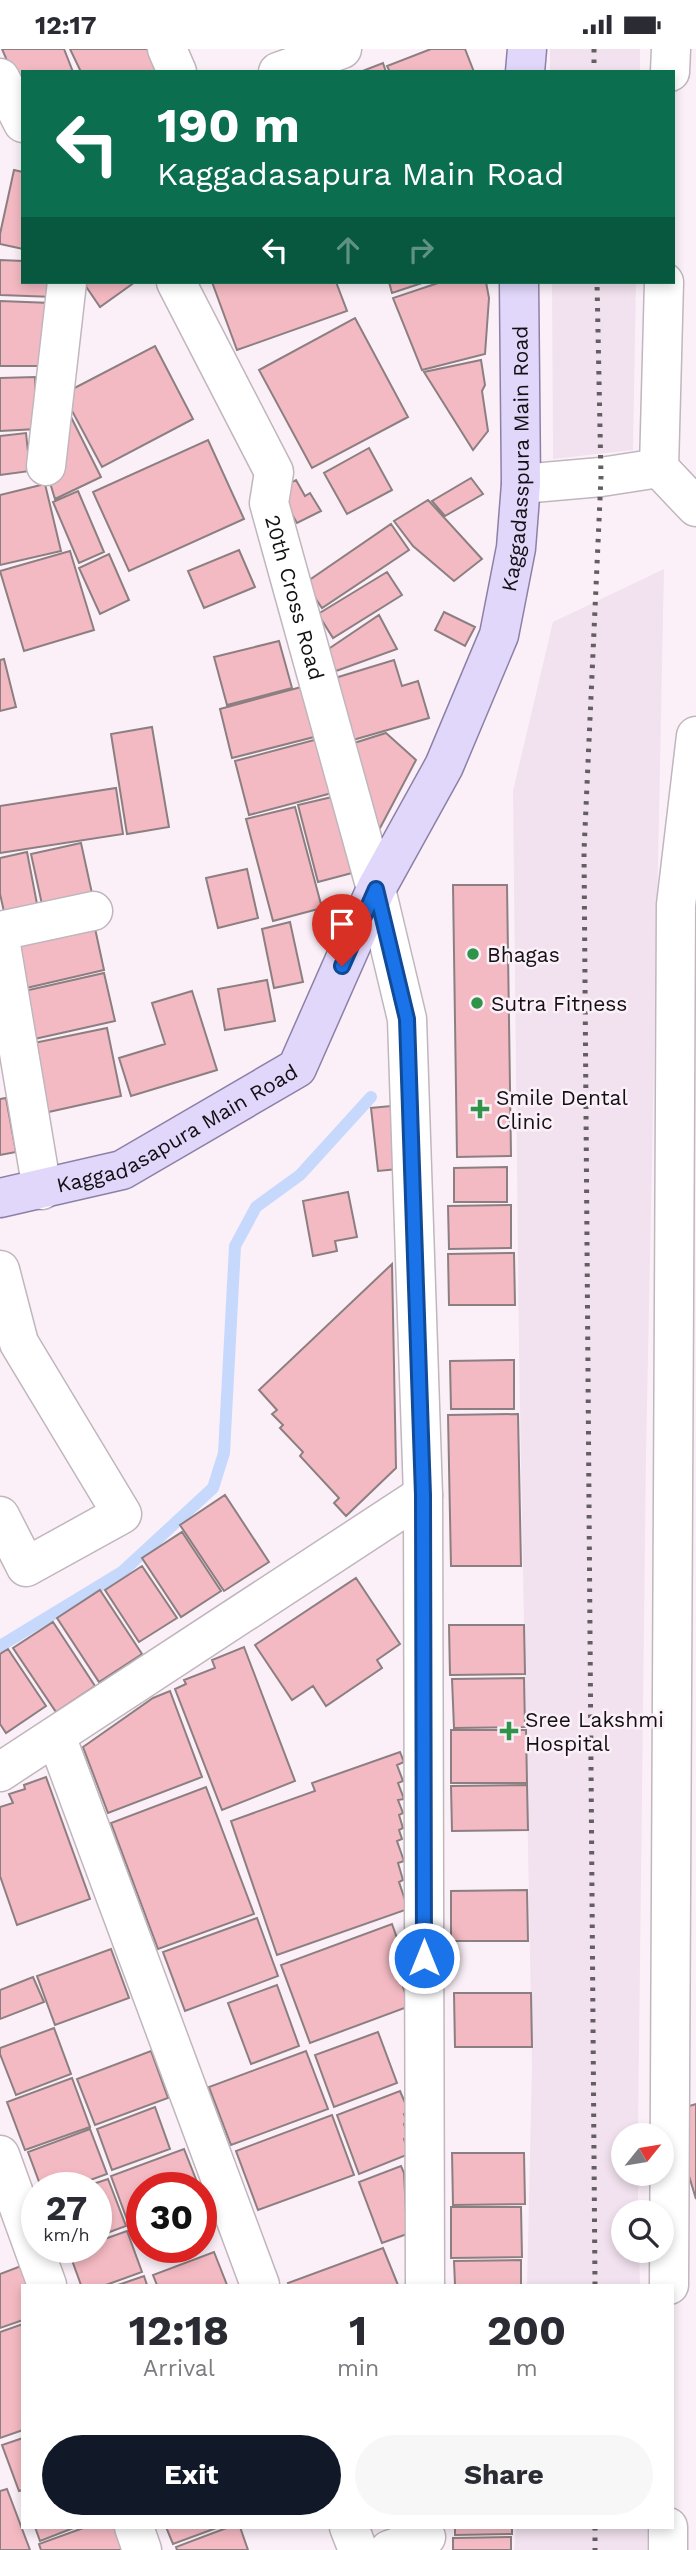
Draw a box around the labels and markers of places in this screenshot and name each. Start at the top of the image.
pin [312,894,372,966]
place label: Bhagas [487,942,560,967]
marker: Bhagas [465,946,481,962]
place label: Sutra Fitness [491,991,627,1016]
marker: Sutra Fitness [469,995,485,1011]
place label: Smile Dental Clinic [496,1085,628,1134]
marker: Smile Dental Clinic [470,1099,490,1119]
place label: Sree Lakshmi Hospital [525,1707,664,1756]
marker: Sree Lakshmi Hospital [499,1721,519,1741]

